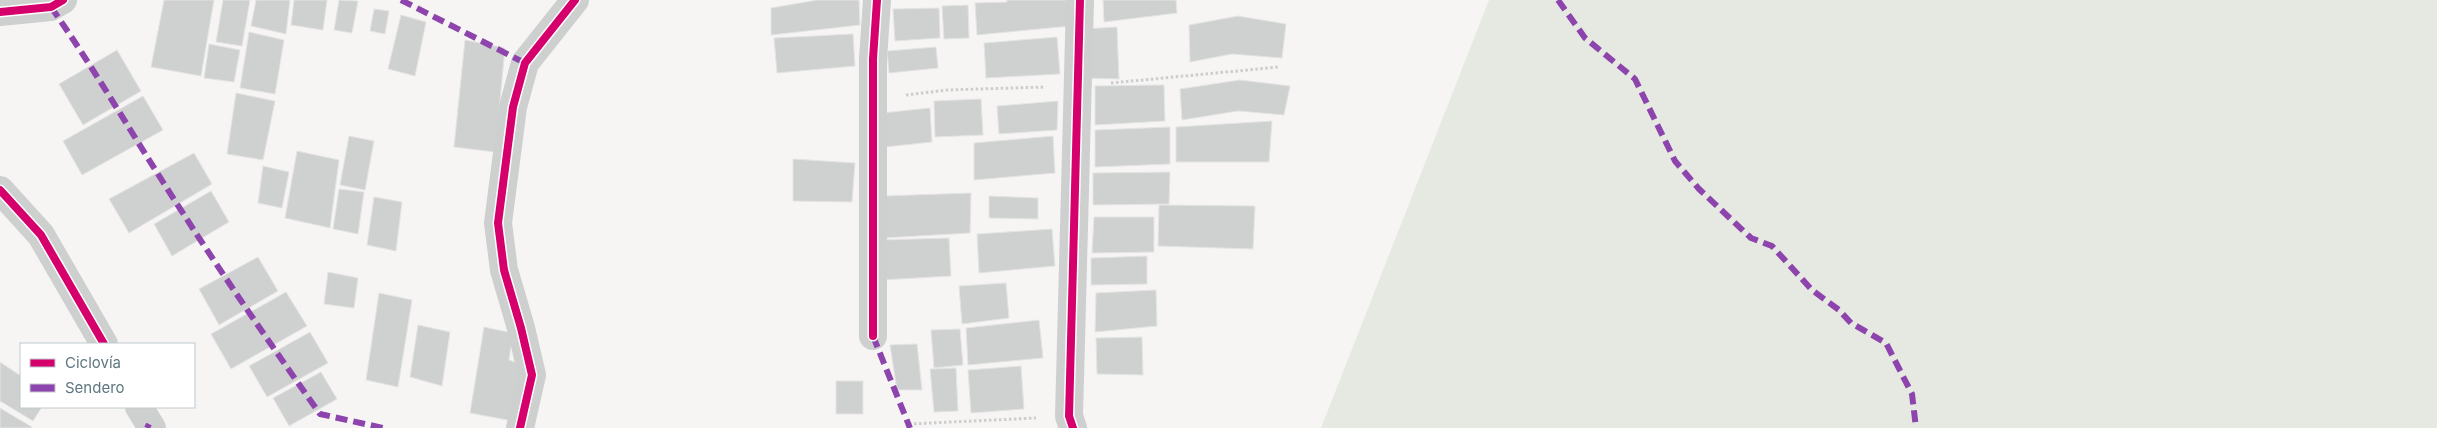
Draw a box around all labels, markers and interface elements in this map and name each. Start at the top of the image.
legend [20,343,195,408]
text: Ciclovía [65,353,121,372]
text: Sendero [65,378,125,397]

